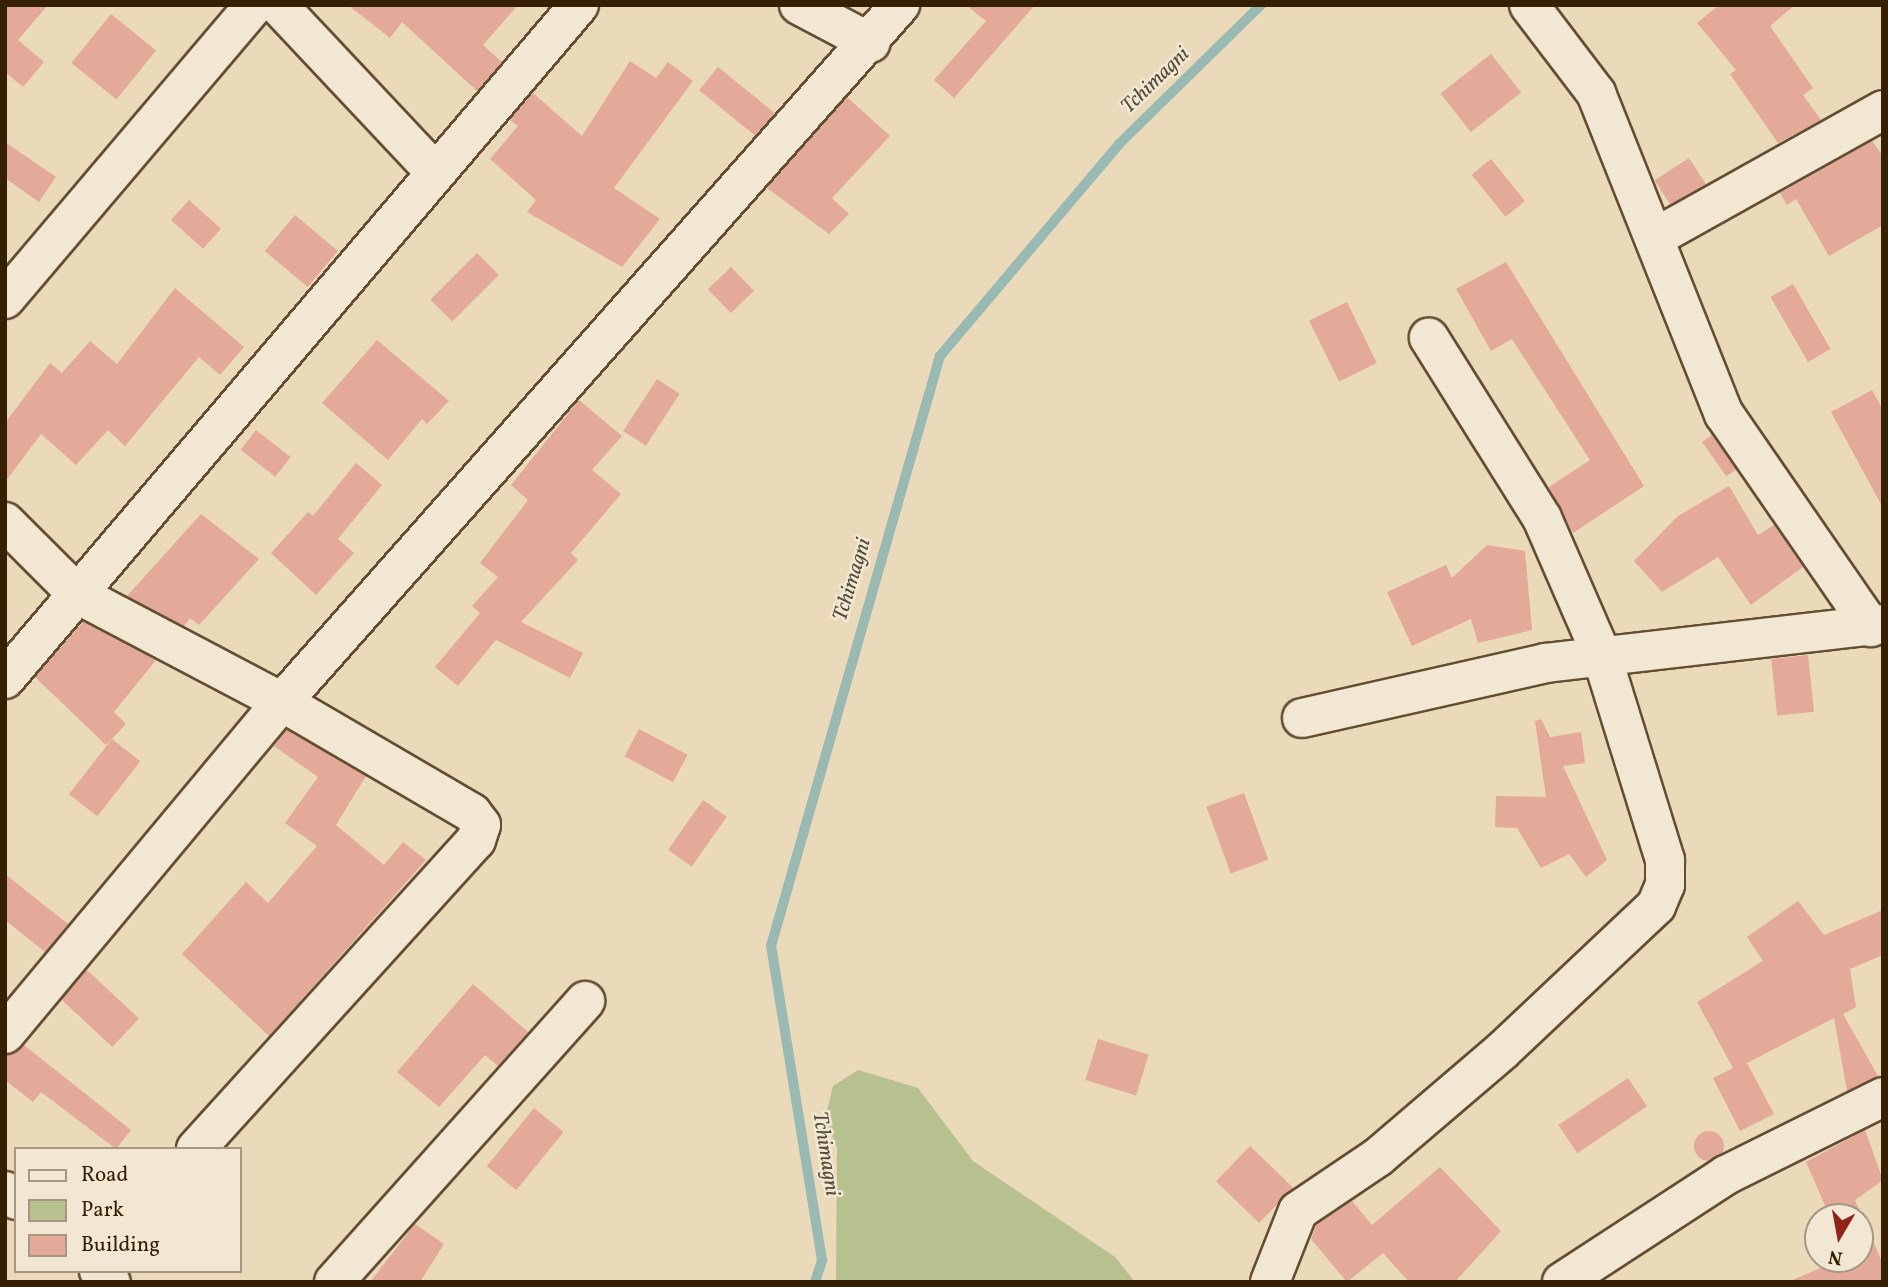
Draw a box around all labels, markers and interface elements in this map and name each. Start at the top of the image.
water label: Tchimagni [1117,42,1195,120]
water label: Tchimagni [829,536,877,624]
water label: Tchimagni [806,1110,844,1198]
legend [14,1147,242,1273]
text: Road [81,1161,128,1190]
text: Park [81,1196,124,1225]
north arrow [1804,1203,1874,1273]
text: Building [81,1231,160,1260]
text: N [1827,1243,1845,1271]

